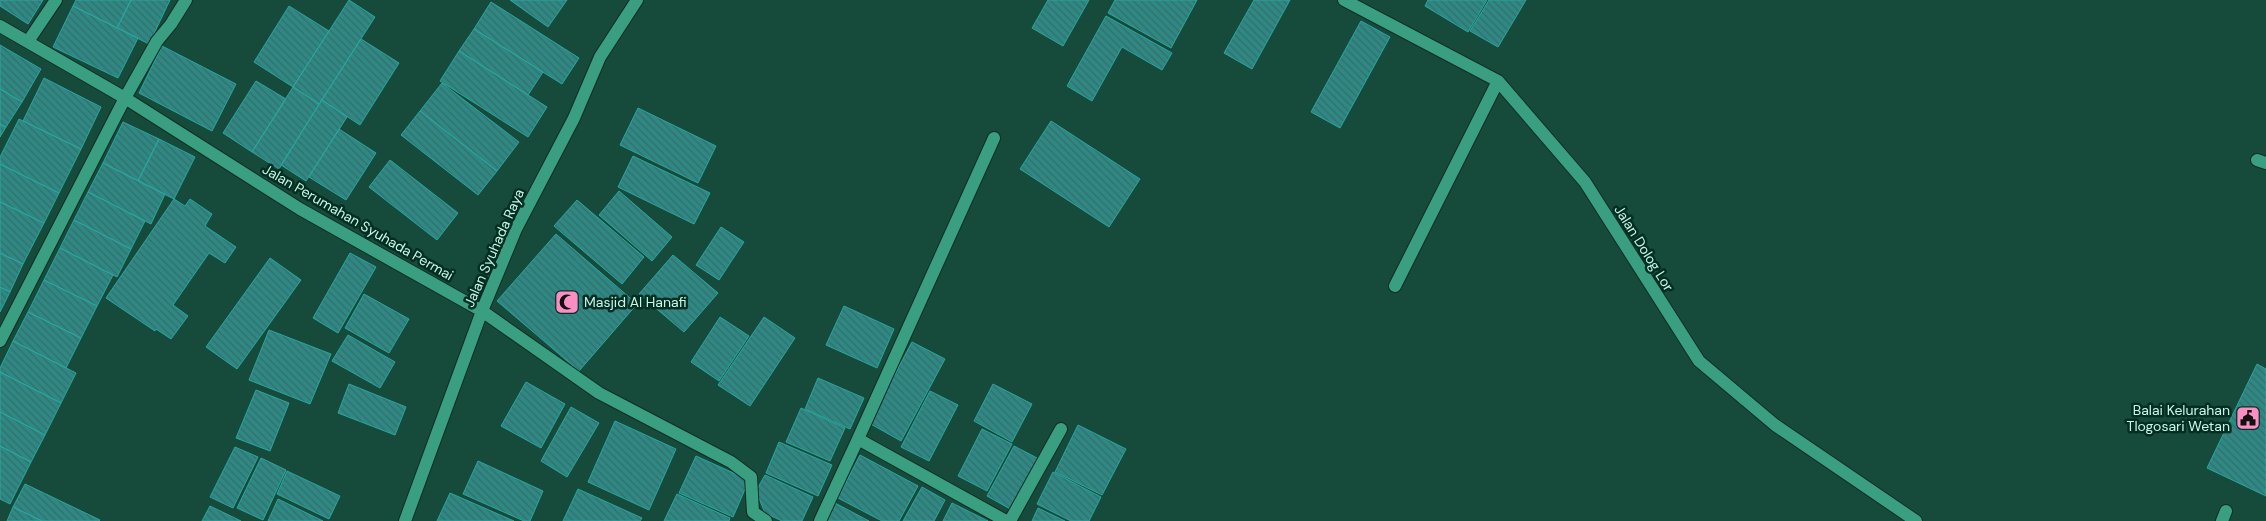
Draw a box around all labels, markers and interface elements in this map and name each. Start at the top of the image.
street label: Jalan Perumahan Syuhada Permai [259,160,457,284]
street label: Jalan Syuhada Raya [460,186,528,310]
street label: Jalan Dolog Lor [1610,202,1678,294]
mosque icon: Masjid Al Hanafi [554,289,580,315]
place label: Masjid Al Hanafi [584,293,687,311]
place label: Balai Kelurahan Tlogosari Wetan [2127,401,2230,435]
public building icon: Balai Kelurahan Tlogosari Wetan [2235,405,2261,431]

